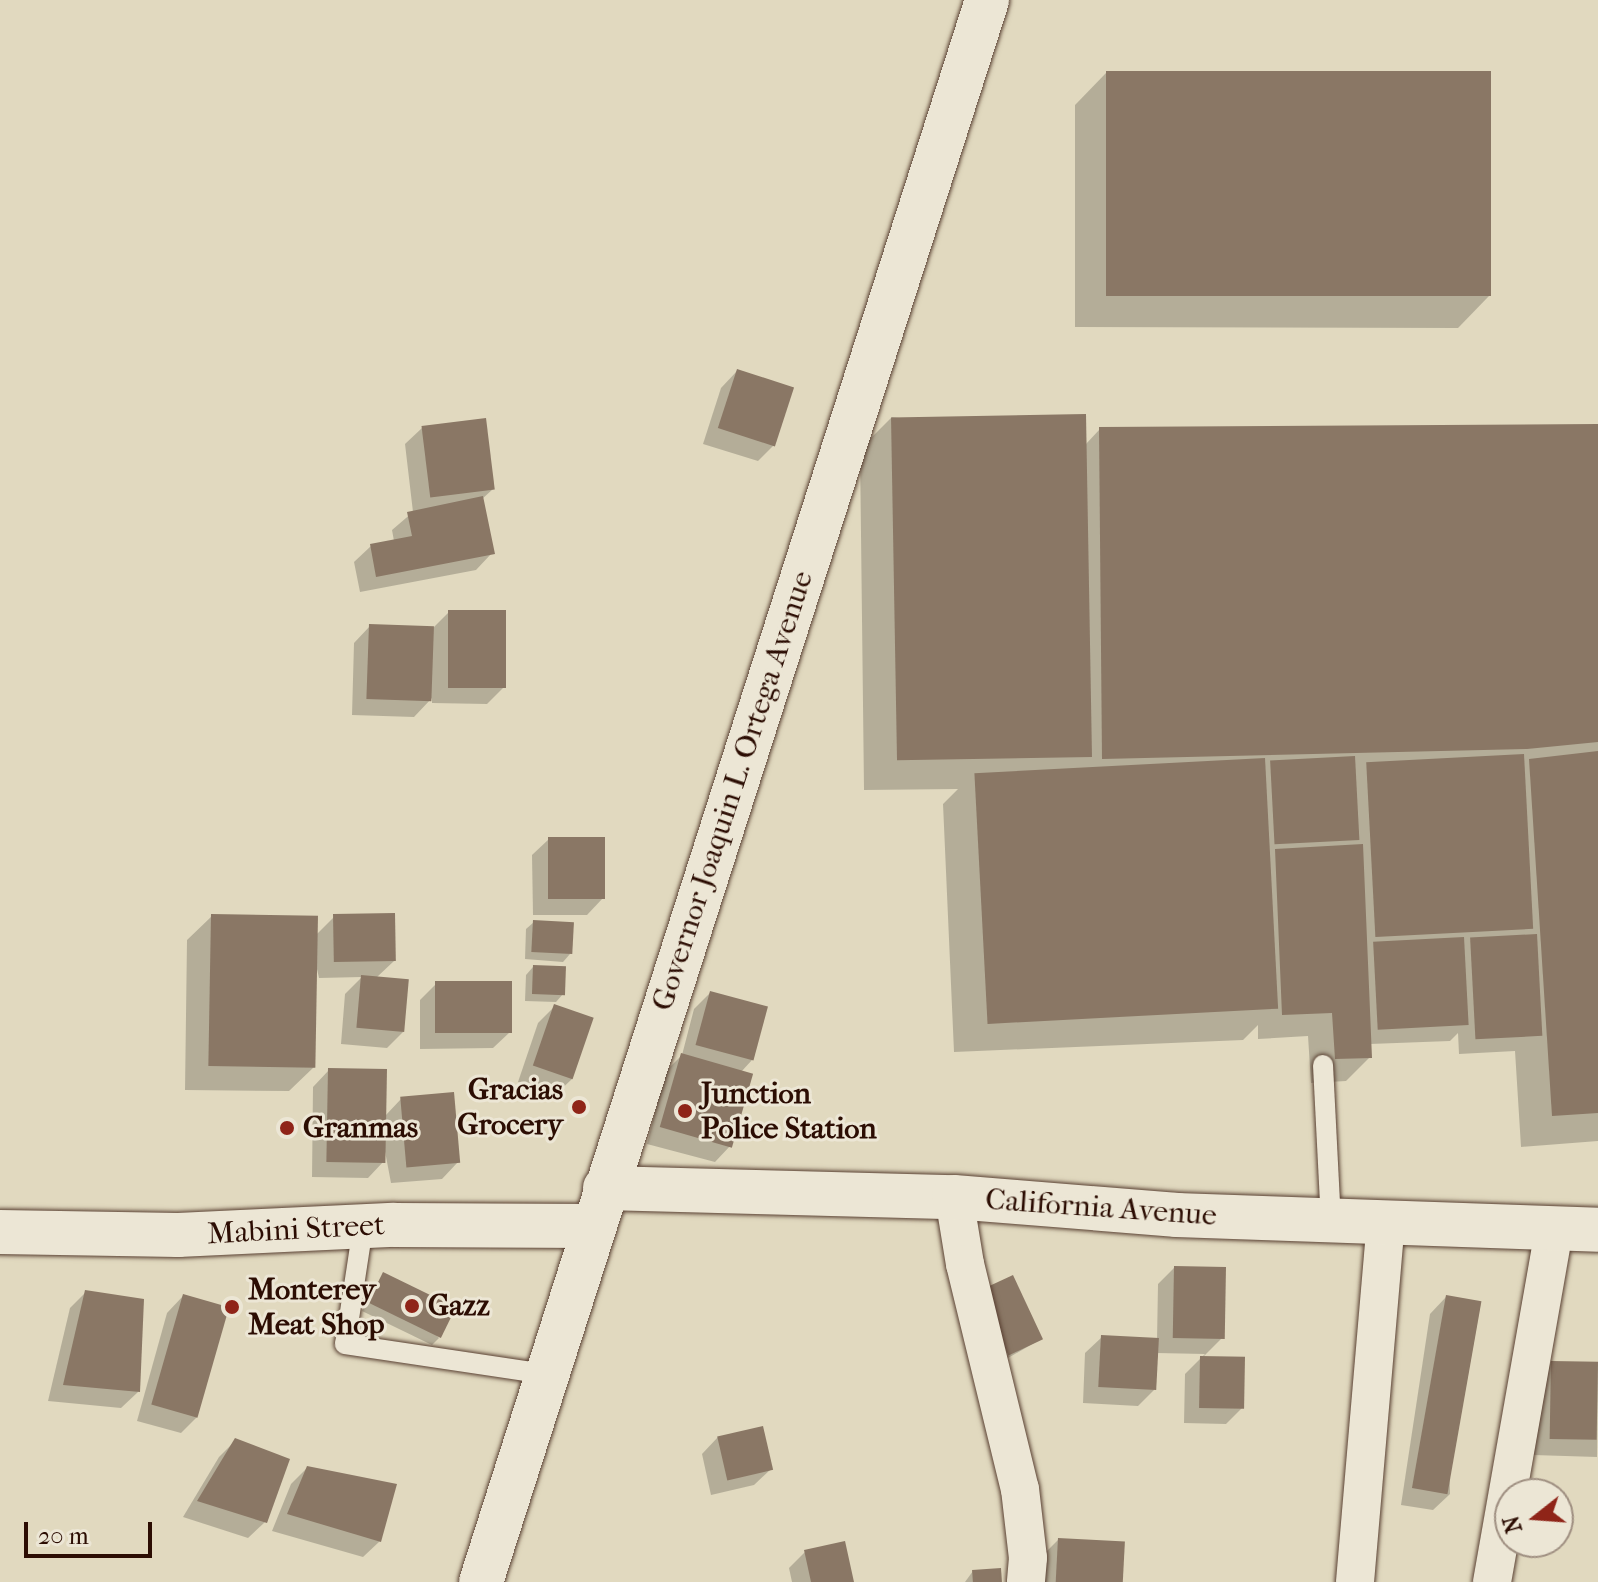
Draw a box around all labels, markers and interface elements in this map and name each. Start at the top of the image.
street label: Governor Joaquin L. Ortega Avenue [645,567,821,1015]
place label: Gracias Grocery [457,1072,563,1142]
place label: Junction Police Station [701,1076,877,1146]
marker: Gracias Grocery [570,1098,588,1116]
marker: Junction Police Station [676,1102,694,1120]
place label: Granmas [303,1110,418,1146]
marker: Granmas [278,1119,296,1137]
street label: California Avenue [984,1182,1218,1234]
street label: Mabini Street [206,1207,386,1253]
place label: Monterey Meat Shop [248,1272,385,1342]
place label: Gazz [428,1288,490,1324]
marker: Gazz [403,1297,421,1315]
marker: Monterey Meat Shop [223,1298,241,1316]
north arrow [1494,1478,1574,1558]
scale bar [28,1506,156,1556]
text: N [1498,1513,1528,1536]
text: 20 m [38,1522,89,1550]

